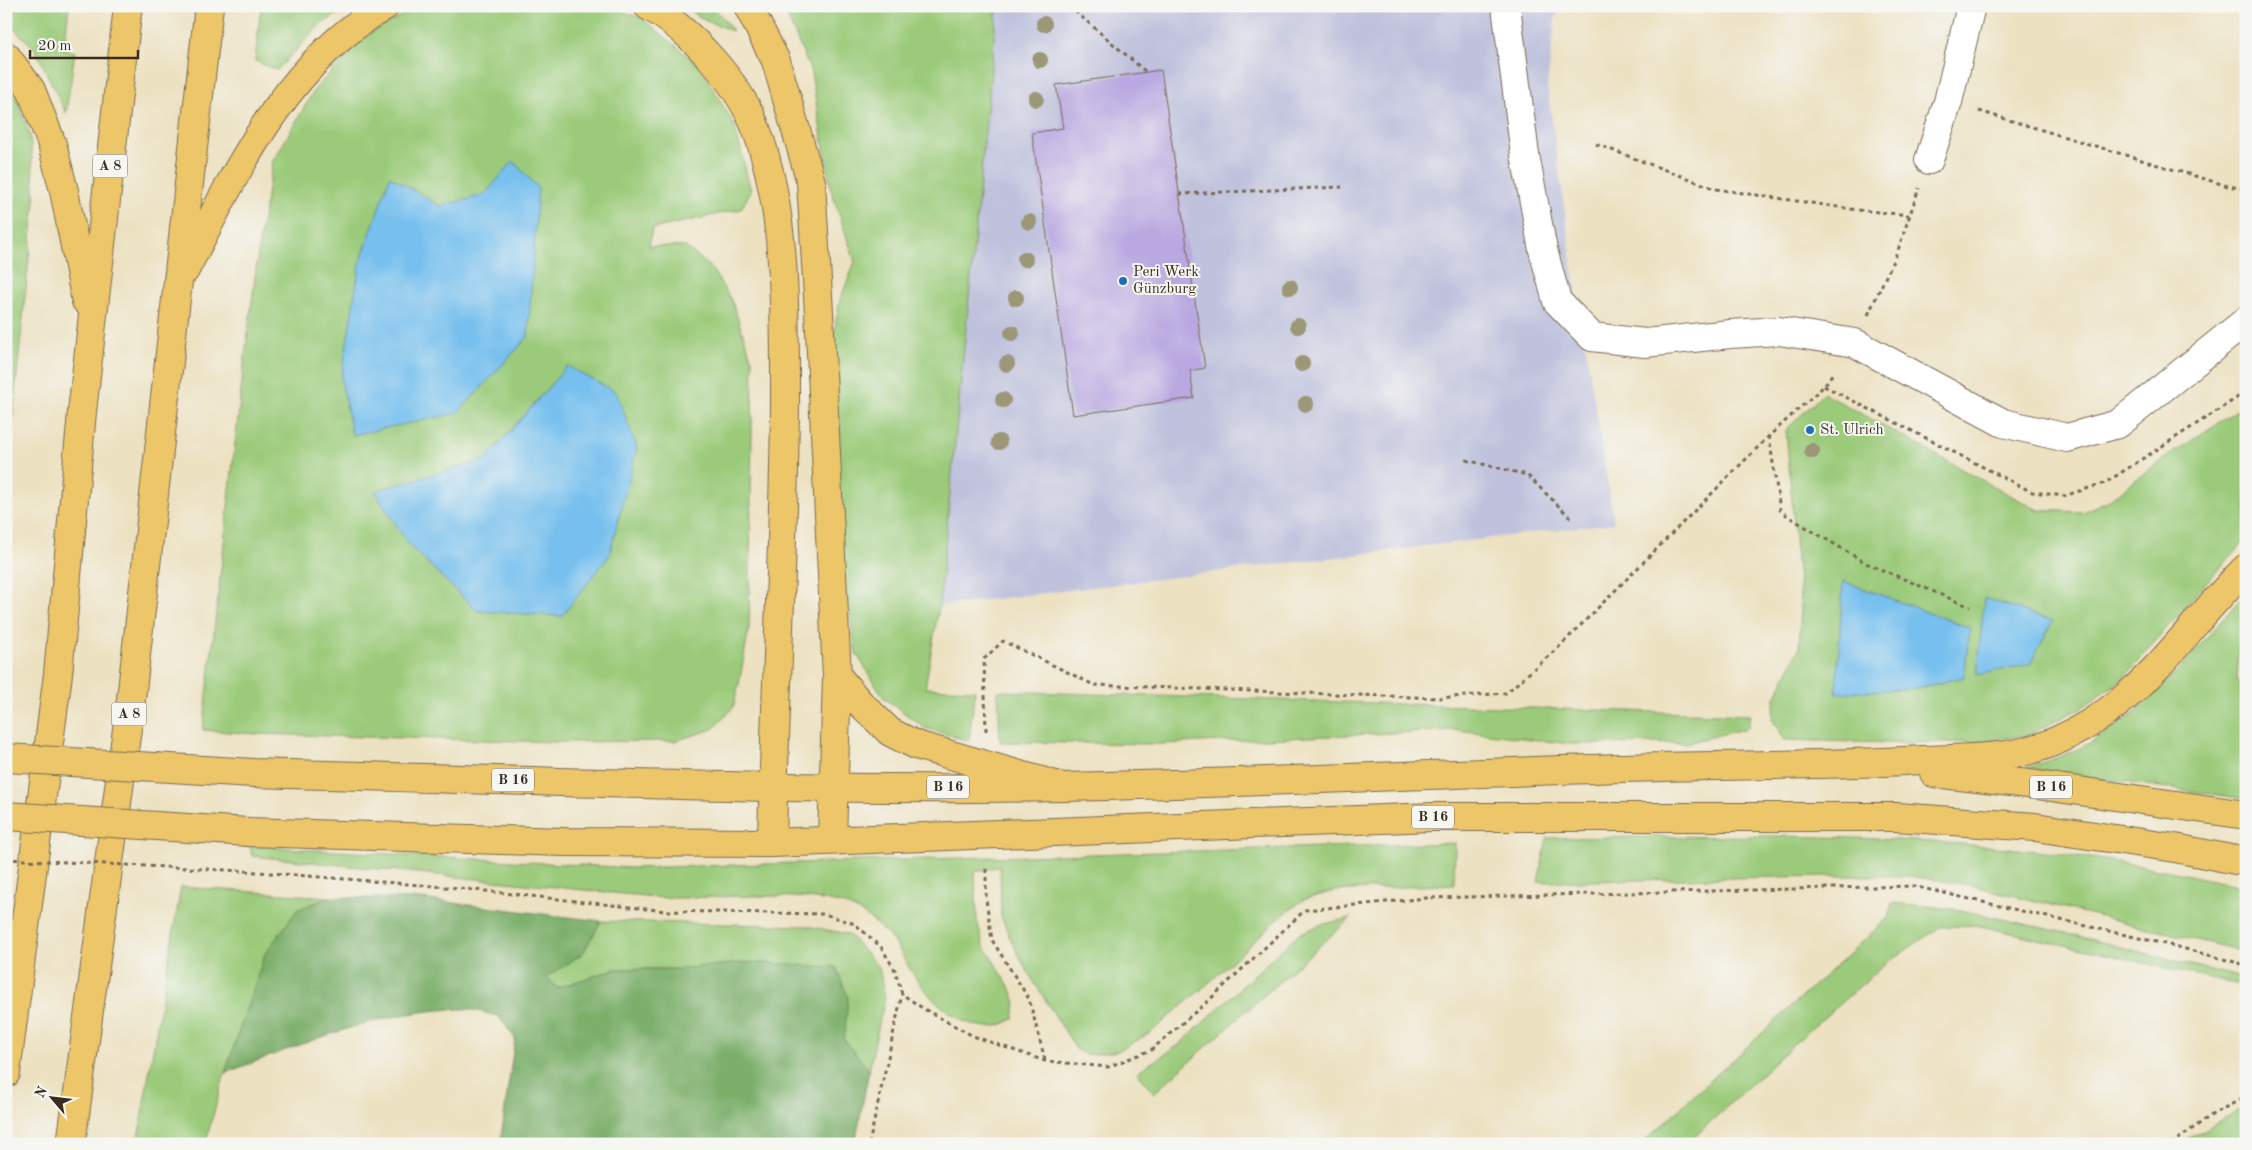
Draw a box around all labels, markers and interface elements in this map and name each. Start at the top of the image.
scale bar [30,28,138,60]
text: 20 m [38,39,72,54]
road number: A 8 [92,154,128,178]
place label: Peri Werk Günzburg [1133,265,1199,297]
marker: Peri Werk Günzburg [1117,275,1129,287]
place label: St. Ulrich [1820,423,1884,438]
marker: St. Ulrich [1804,424,1816,436]
road number: A 8 [112,702,146,726]
road number: B 16 [492,768,534,792]
road number: B 16 [927,776,969,799]
road number: B 16 [2030,776,2072,799]
road number: B 16 [1412,806,1454,829]
north arrow [28,1072,78,1122]
text: N [33,1084,50,1100]

